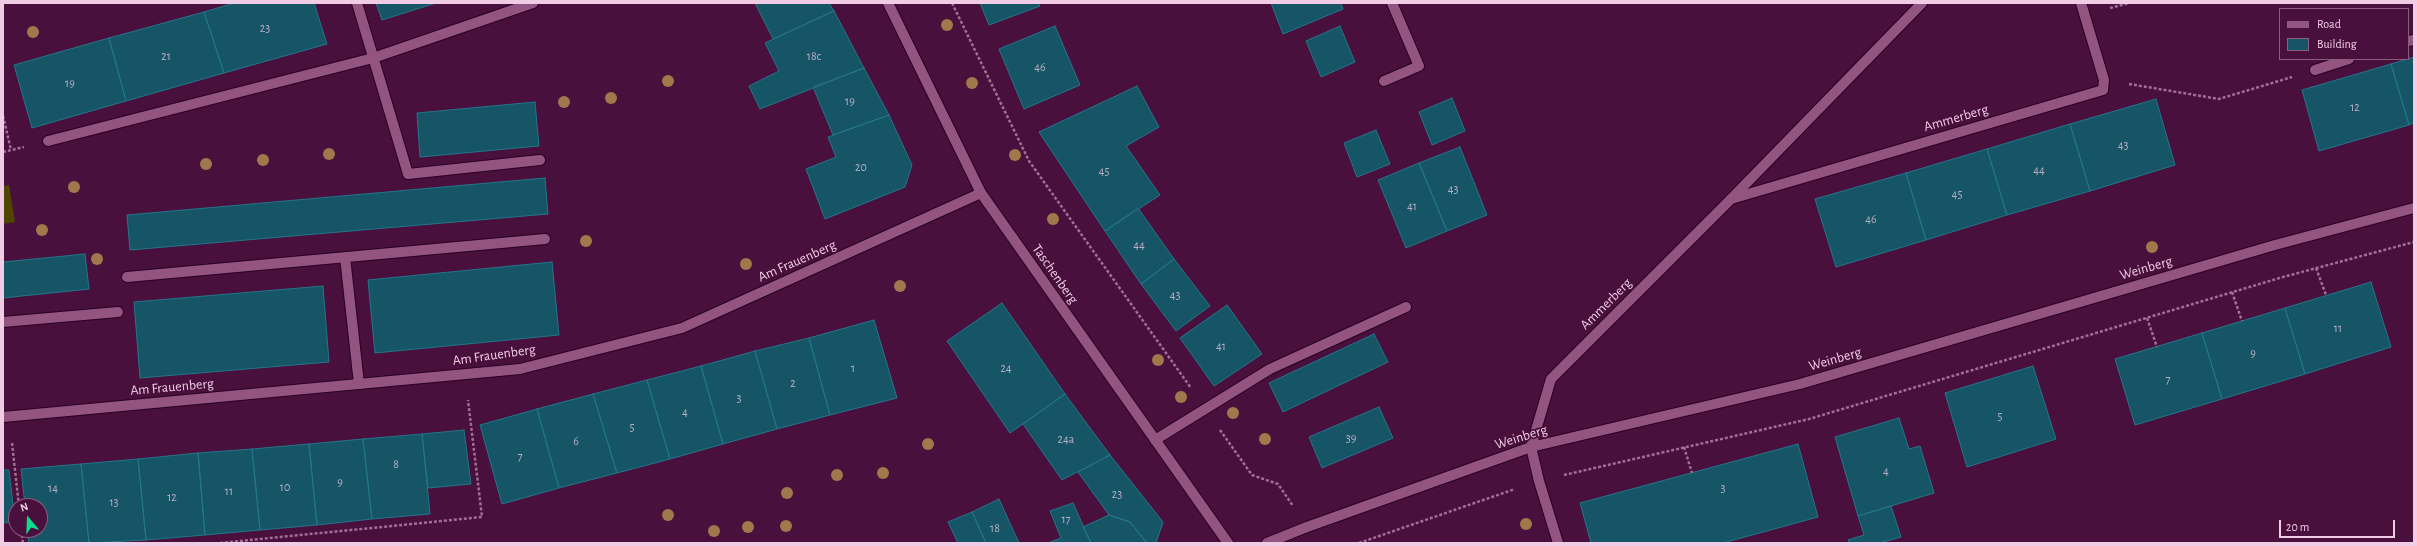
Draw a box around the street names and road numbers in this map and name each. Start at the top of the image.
street label: Ammerberg [1922,101,1990,135]
street label: Am Frauenberg [755,236,839,286]
street label: Taschenberg [1028,241,1082,307]
street label: Weinberg [2118,252,2174,284]
street label: Ammerberg [1577,275,1635,333]
street label: Am Frauenberg [451,341,537,369]
street label: Weinberg [1807,343,1863,375]
street label: Am Frauenberg [130,375,214,399]
street label: Weinberg [1493,421,1549,453]

